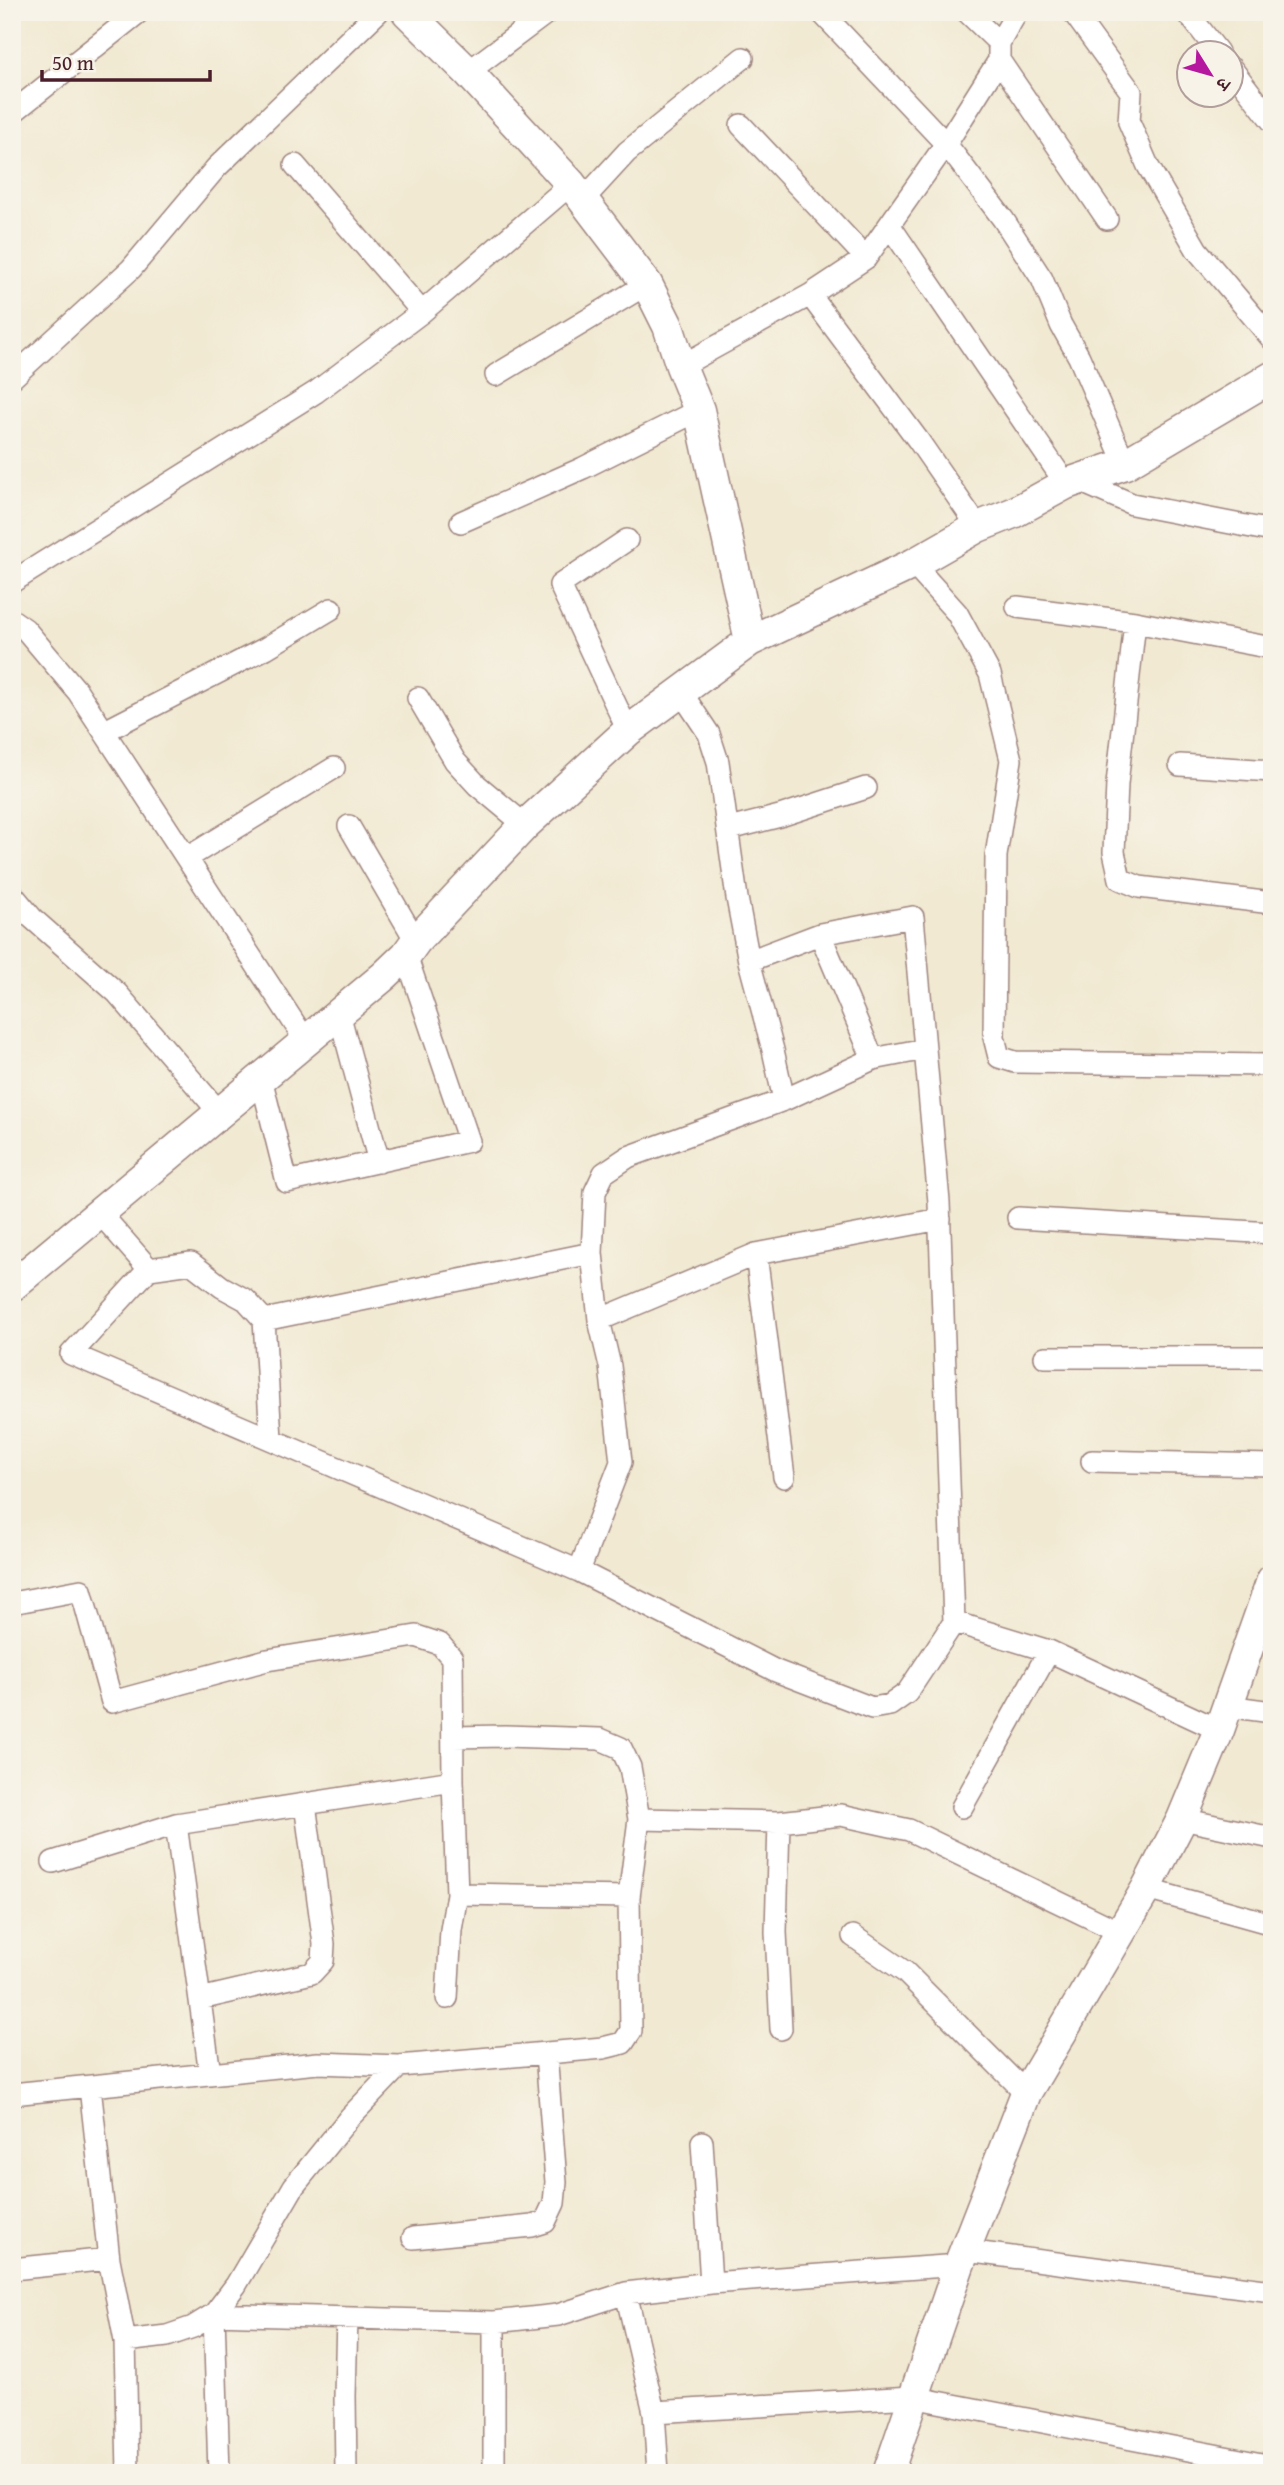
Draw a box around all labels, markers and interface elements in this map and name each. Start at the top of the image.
scale bar [42,38,210,82]
north arrow [1176,38,1246,108]
text: 50 m [52,47,94,78]
text: उ [1209,70,1239,98]

